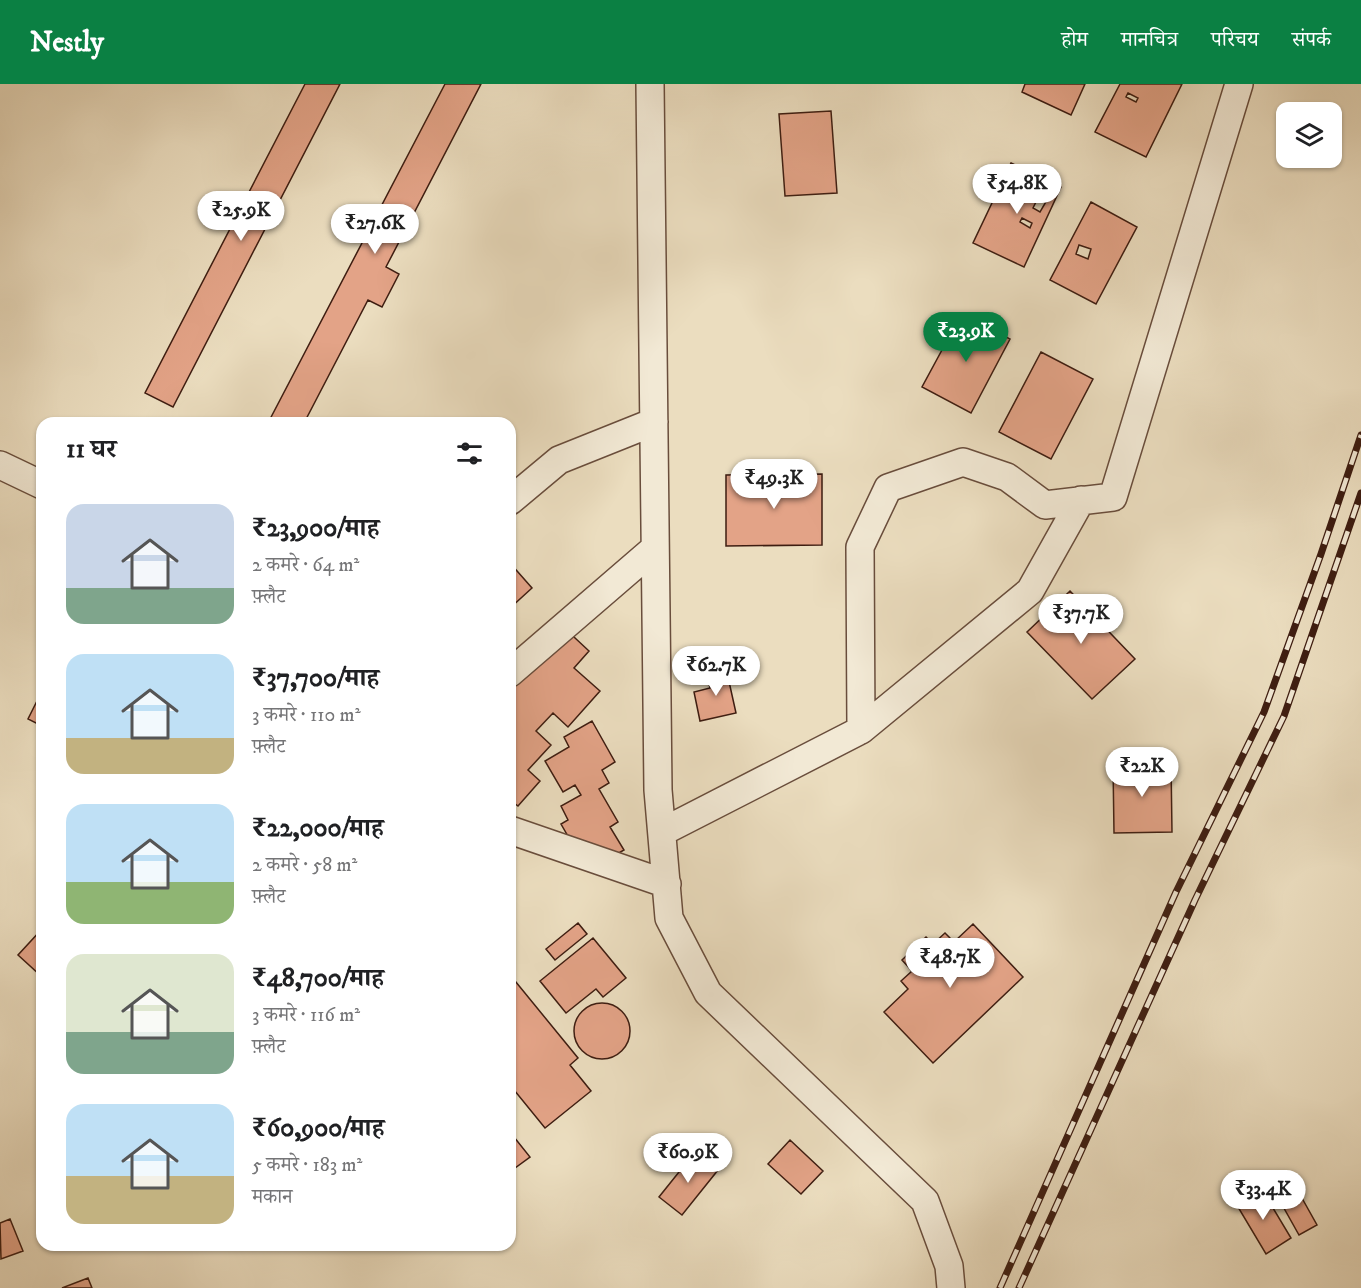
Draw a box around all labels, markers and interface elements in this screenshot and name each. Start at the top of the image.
text: Nestly [30,25,104,60]
text: होम [1061,27,1088,53]
text: मानचित्र [1121,27,1178,53]
text: परिचय [1211,27,1259,53]
text: संपर्क [1292,27,1331,53]
map controls [1276,102,1342,168]
button: layers [1276,102,1342,168]
pin: ₹54.8K [968,164,1066,215]
text: ₹54.8K [987,171,1047,196]
pin: ₹25.9K [192,191,290,242]
text: ₹25.9K [211,198,271,223]
pin: ₹27.6K [326,204,424,255]
text: ₹27.6K [345,211,405,236]
pin: ₹23.9K [917,312,1015,363]
text: ₹23.9K [937,319,995,344]
text: 11 घर [66,433,117,466]
icon: filters [453,437,486,470]
pin: ₹49.3K [725,459,823,510]
text: ₹49.3K [744,466,804,491]
text: ₹23,900/माह [252,512,379,545]
icon: home [114,528,186,600]
text: 2 कमरे · 64 m² [252,553,359,578]
text: फ़्लैट [252,585,285,610]
pin: ₹37.7K [1032,594,1130,645]
text: ₹37.7K [1052,601,1110,626]
pin: ₹62.7K [667,646,765,697]
text: ₹62.7K [686,653,746,678]
text: ₹37,700/माह [252,662,379,695]
icon: home [114,678,186,750]
text: 3 कमरे · 110 m² [252,703,361,728]
text: फ़्लैट [252,735,285,760]
pin: ₹22K [1106,747,1178,798]
text: ₹22K [1119,754,1165,779]
text: ₹22,000/माह [252,812,384,845]
icon: home [114,828,186,900]
text: 2 कमरे · 58 m² [252,853,357,878]
text: फ़्लैट [252,885,285,910]
pin: ₹48.7K [901,938,999,989]
text: ₹48.7K [920,945,980,970]
text: ₹48,700/माह [252,962,384,995]
icon: home [114,978,186,1050]
text: 3 कमरे · 116 m² [252,1003,360,1028]
text: फ़्लैट [252,1035,285,1060]
text: ₹60,900/माह [252,1112,384,1145]
icon: home [114,1128,186,1200]
pin: ₹60.9K [639,1133,737,1184]
text: ₹60.9K [657,1140,719,1165]
text: 5 कमरे · 183 m² [252,1153,362,1178]
pin: ₹33.4K [1214,1170,1312,1221]
text: ₹33.4K [1235,1177,1291,1202]
text: मकान [252,1185,293,1210]

